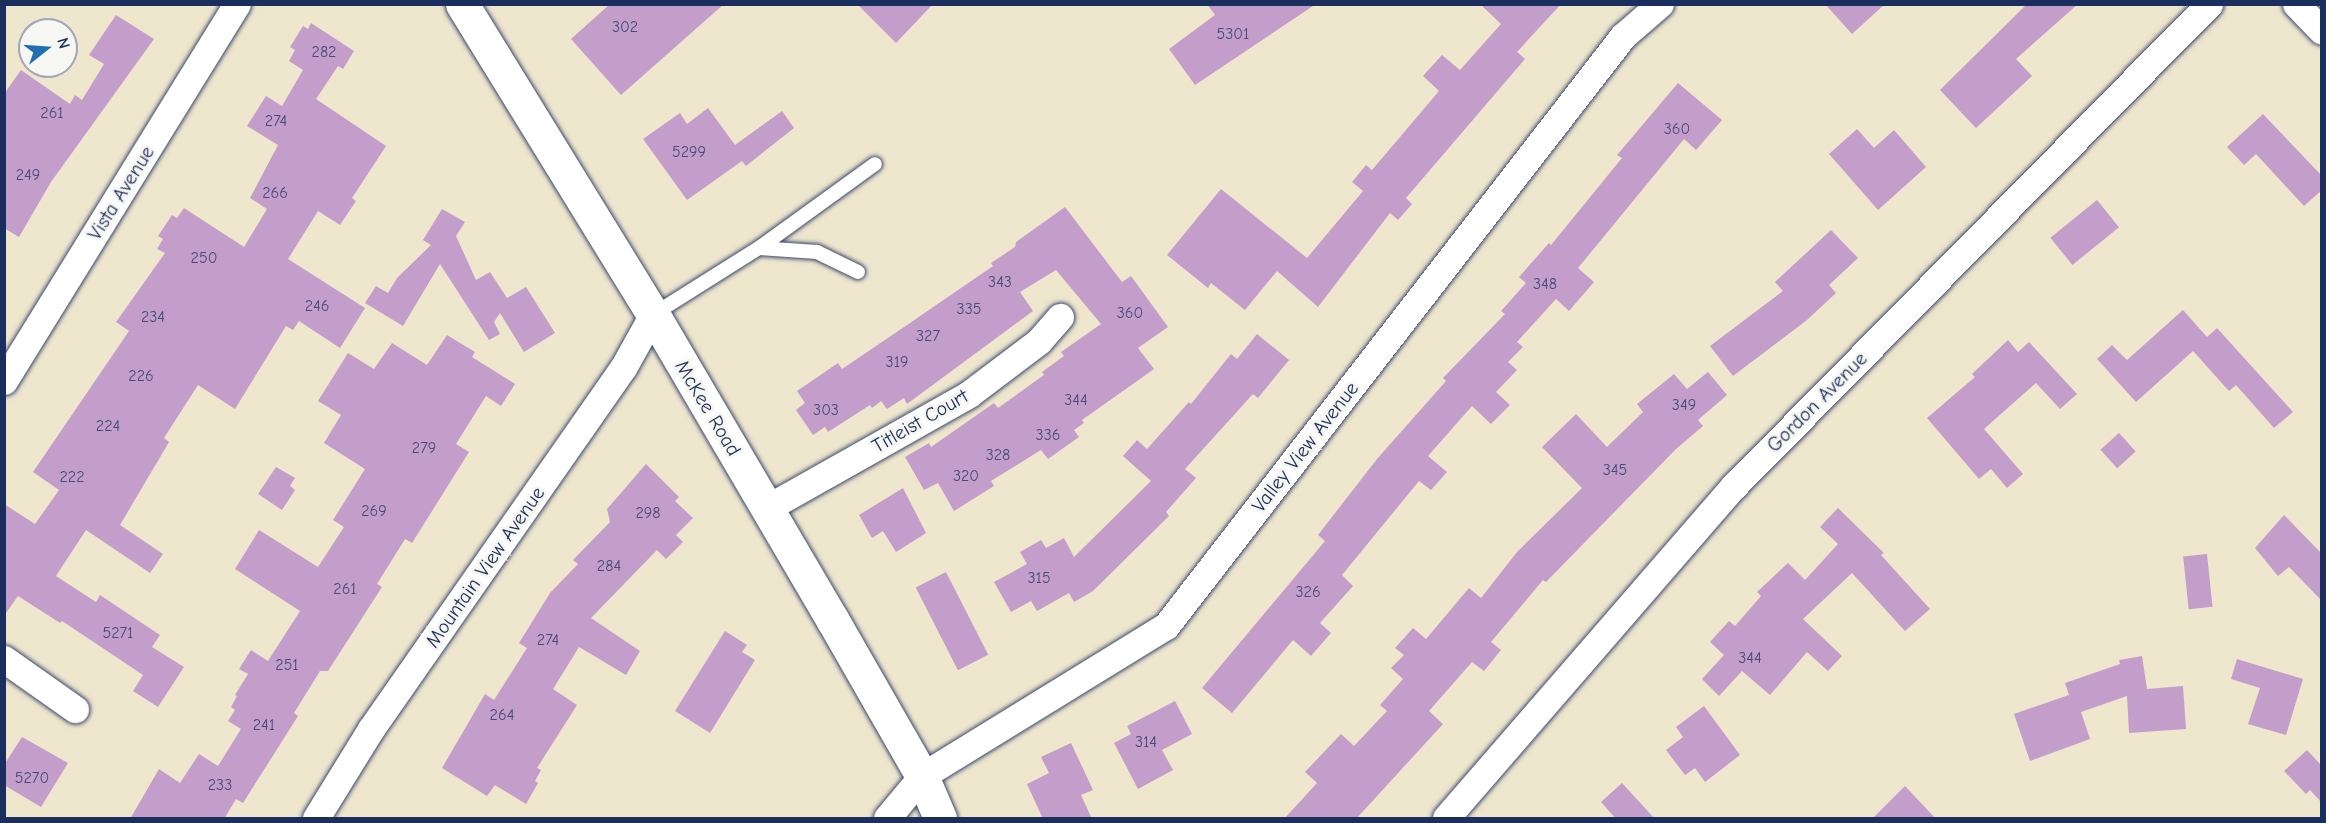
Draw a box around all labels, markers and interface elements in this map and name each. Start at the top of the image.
house number: 302 [612,17,638,37]
north arrow [18,18,78,78]
house number: 5301 [1217,24,1249,44]
text: N [53,36,73,51]
house number: 282 [312,42,336,62]
house number: 261 [40,103,64,123]
house number: 274 [265,111,287,131]
house number: 360 [1664,119,1690,139]
street label: Vista Avenue [83,141,159,245]
house number: 5299 [672,142,706,162]
house number: 249 [16,165,40,185]
house number: 266 [262,183,288,203]
house number: 250 [191,248,217,268]
house number: 343 [988,272,1012,292]
house number: 348 [1533,274,1557,294]
house number: 246 [305,296,329,316]
house number: 335 [957,299,981,319]
house number: 360 [1117,303,1143,323]
house number: 234 [141,307,165,327]
house number: 327 [916,326,940,346]
street label: Gordon Avenue [1762,347,1872,457]
house number: 319 [886,352,908,372]
street label: McKee Road [670,356,746,460]
house number: 226 [128,366,154,386]
street label: Valley View Avenue [1247,377,1363,517]
street label: Titleist Court [868,384,972,458]
house number: 344 [1064,390,1088,410]
house number: 349 [1672,395,1696,415]
house number: 303 [813,400,839,420]
house number: 224 [96,416,120,436]
house number: 336 [1036,425,1060,445]
house number: 279 [412,438,436,458]
house number: 328 [986,445,1010,465]
house number: 345 [1603,460,1627,480]
house number: 320 [953,466,979,486]
house number: 222 [59,467,85,487]
street label: Mountain View Avenue [420,482,550,652]
house number: 269 [361,501,387,521]
house number: 298 [635,503,661,523]
house number: 284 [597,556,621,576]
house number: 315 [1027,568,1051,588]
house number: 261 [333,579,357,599]
house number: 326 [1295,582,1321,602]
house number: 5271 [103,623,133,643]
house number: 274 [537,630,559,650]
house number: 344 [1738,648,1762,668]
house number: 251 [275,655,299,675]
house number: 264 [490,705,514,725]
house number: 241 [253,715,275,735]
house number: 314 [1135,732,1157,752]
house number: 5270 [15,768,49,788]
house number: 233 [208,775,232,795]

